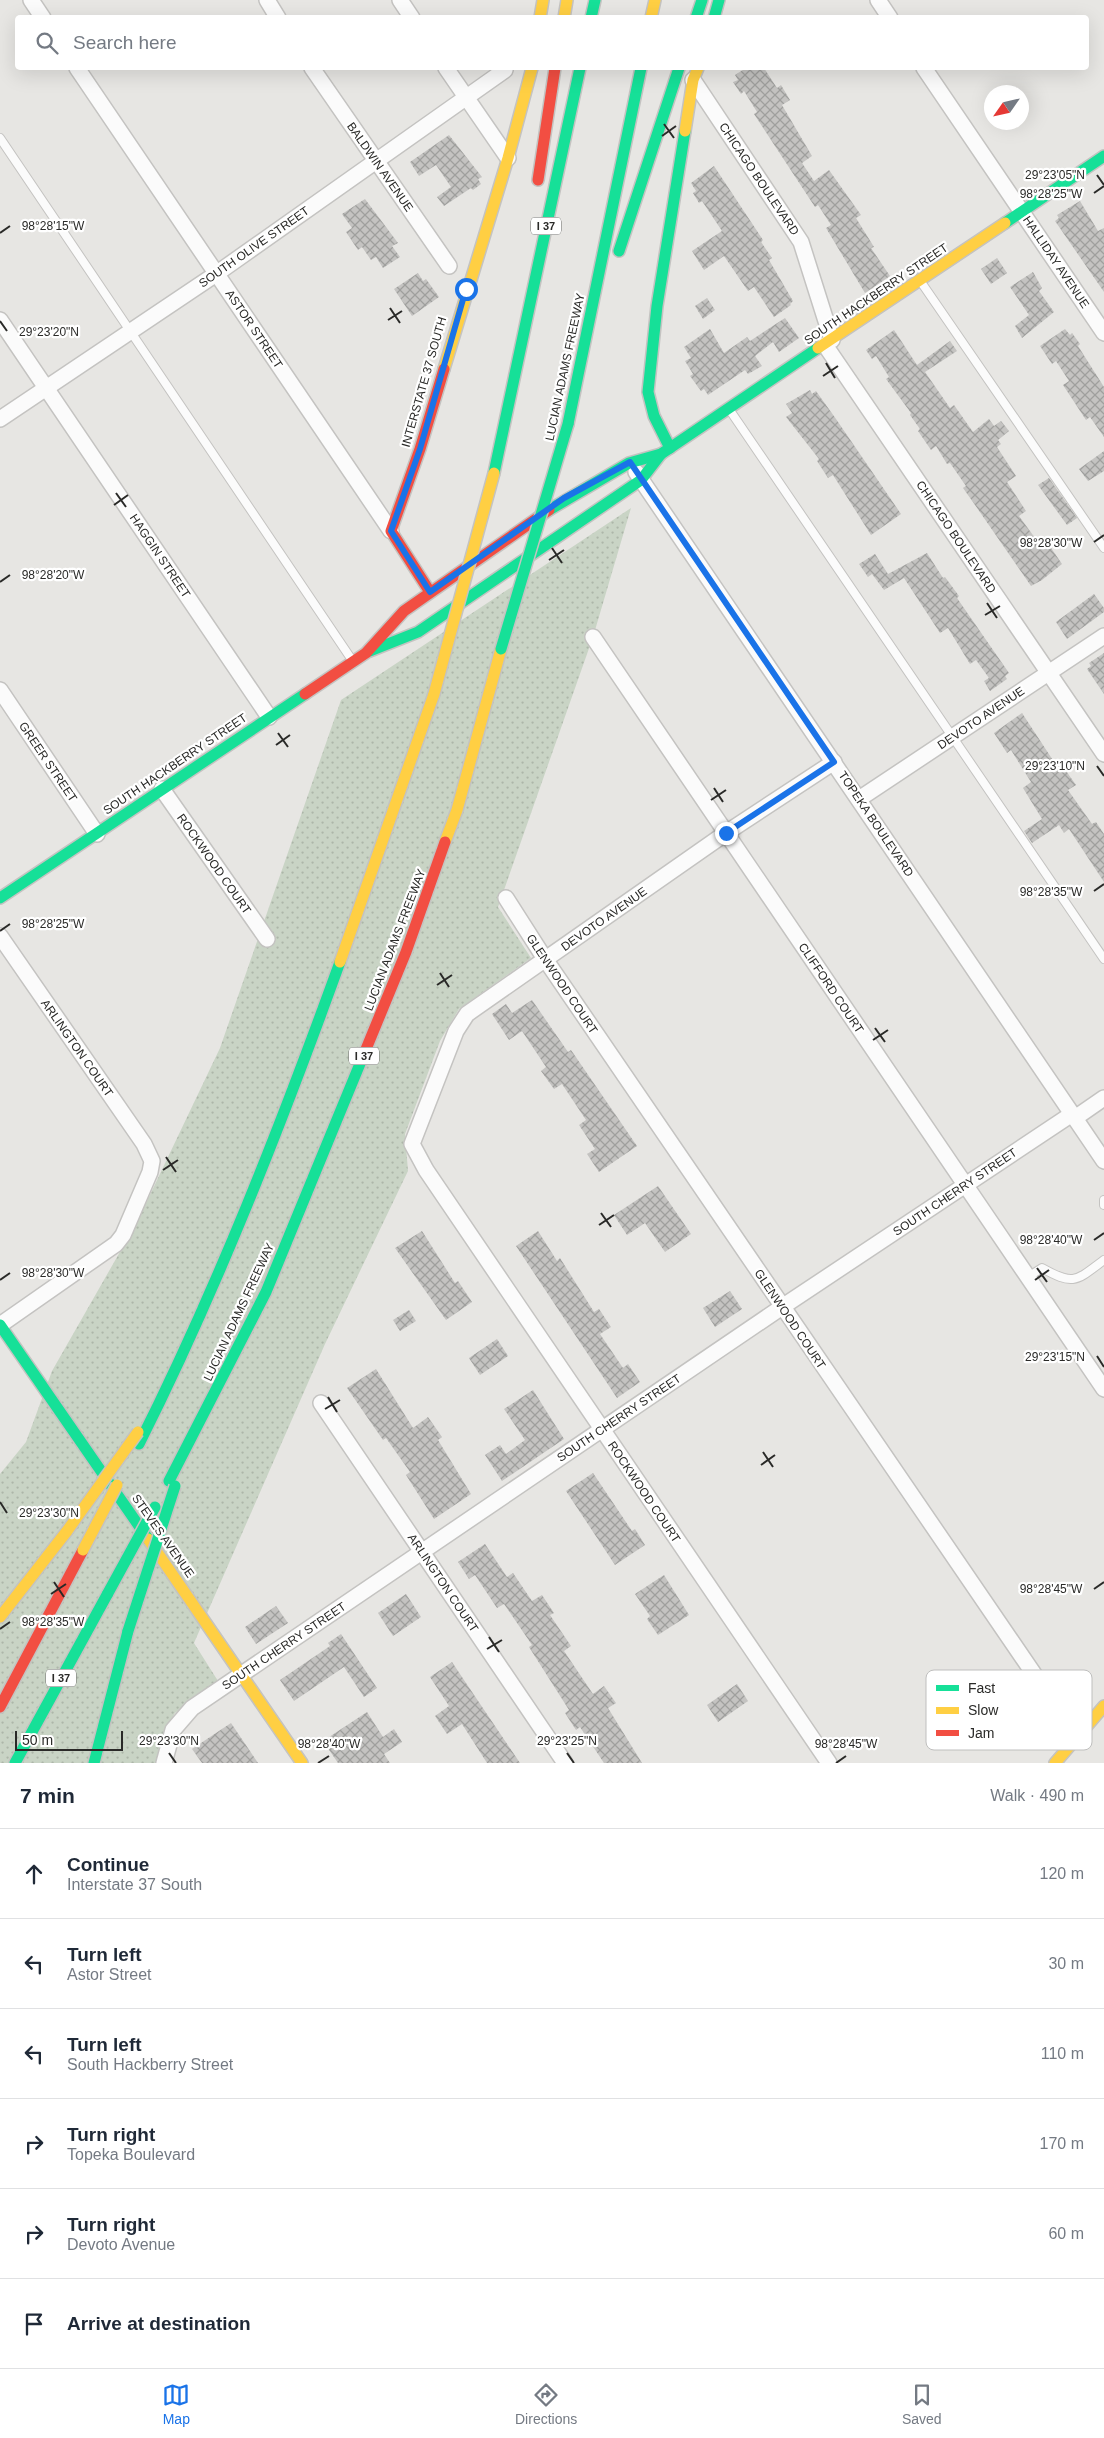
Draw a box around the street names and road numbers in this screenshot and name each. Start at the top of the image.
street label: BALDWIN AVENUE [344,120,416,214]
street label: CHICAGO BOULEVARD [716,120,802,238]
street label: SOUTH OLIVE STREET [196,203,312,290]
street label: HALLIDAY AVENUE [1020,213,1092,311]
road number: I 37 [531,218,561,235]
street label: SOUTH HACKBERRY STREET [802,240,951,347]
street label: ASTOR STREET [223,287,286,372]
street label: LUCIAN ADAMS FREEWAY [542,292,588,442]
street label: INTERSTATE 37 SOUTH [399,315,449,449]
street label: CHICAGO BOULEVARD [913,478,999,596]
street label: HAGGIN STREET [127,511,194,601]
street label: DEVOTO AVENUE [935,684,1027,752]
street label: SOUTH HACKBERRY STREET [101,710,250,817]
street label: GREER STREET [16,719,80,805]
street label: TOPEKA BOULEVARD [835,769,917,880]
street label: ROCKWOOD COURT [174,811,254,917]
street label: LUCIAN ADAMS FREEWAY [361,867,429,1013]
street label: DEVOTO AVENUE [558,884,650,954]
street label: GLENWOOD COURT [523,932,601,1037]
street label: CLIFFORD COURT [796,940,867,1036]
street label: ARLINGTON COURT [38,997,116,1100]
road number: I 37 [349,1048,379,1064]
street label: SOUTH CHERRY STREET [890,1145,1020,1239]
street label: LUCIAN ADAMS FREEWAY [201,1241,277,1383]
street label: GLENWOOD COURT [751,1267,829,1372]
street label: SOUTH CHERRY STREET [554,1371,684,1465]
street label: ROCKWOOD COURT [605,1439,683,1546]
street label: STEVES AVENUE [129,1492,197,1580]
street label: ARLINGTON COURT [405,1531,481,1635]
street label: SOUTH CHERRY STREET [219,1599,349,1693]
road number: I 37 [46,1670,76,1686]

